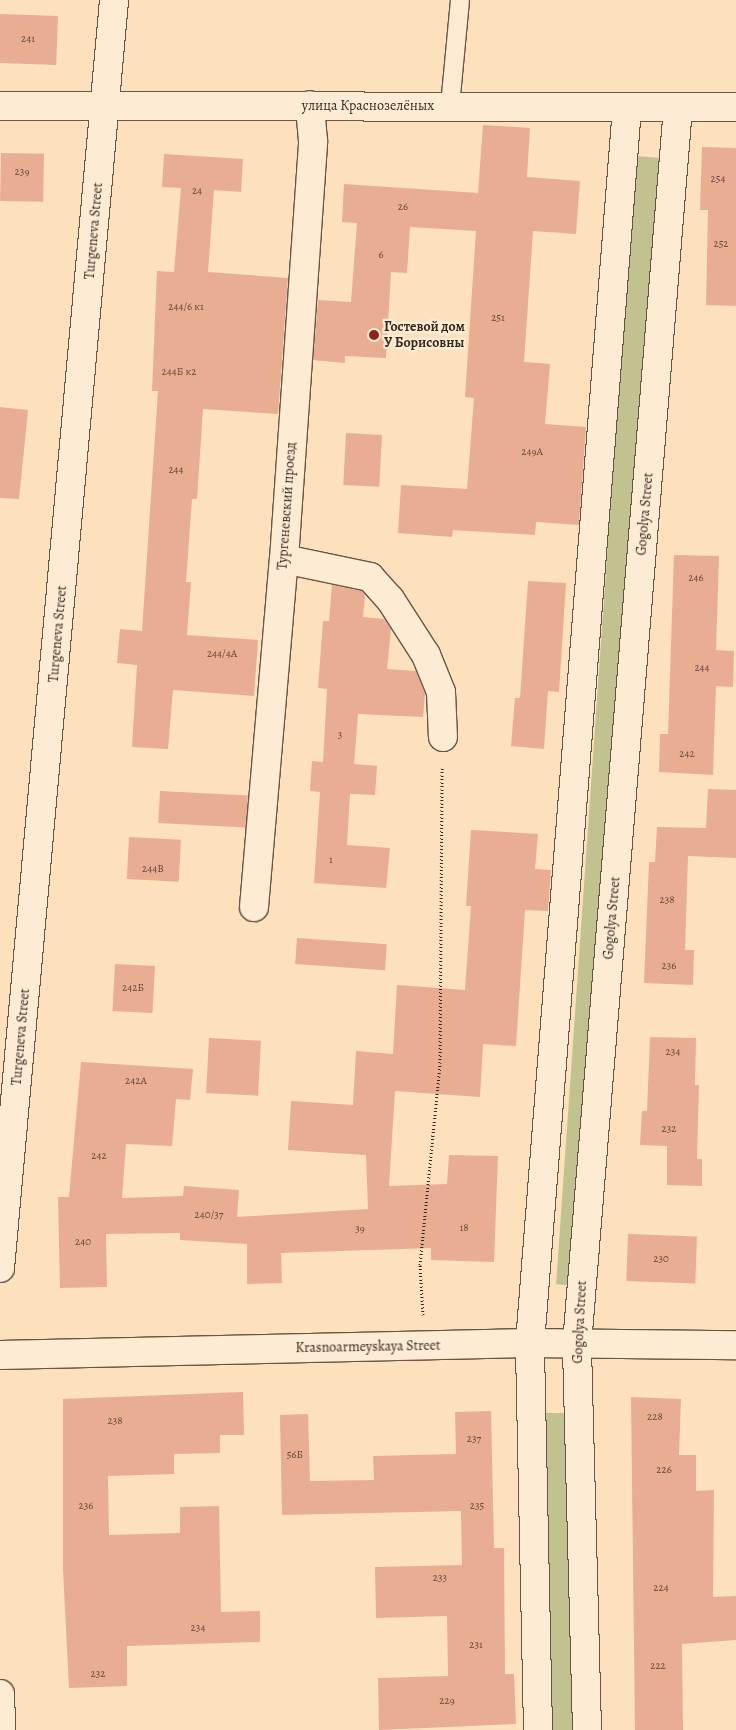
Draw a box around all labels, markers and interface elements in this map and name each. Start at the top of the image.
house number: 241 [21,32,35,46]
street label: улица Краснозелёных [302,98,434,114]
house number: 239 [15,165,29,179]
house number: 254 [711,172,725,186]
street label: Turgeneva Street [81,182,107,280]
house number: 24 [192,184,202,198]
house number: 26 [398,200,408,214]
house number: 252 [713,237,729,251]
house number: 6 [378,248,384,262]
house number: 244/6 к1 [168,300,204,314]
house number: 251 [491,311,505,325]
place label: Гостевой дом У Борисовны [384,319,465,352]
marker: Гостевой дом У Борисовны [368,329,380,341]
house number: 244Б к2 [162,365,196,379]
street label: Тургеневский проезд [274,441,300,571]
house number: 249А [521,445,543,459]
house number: 244 [168,463,184,477]
street label: Gogolya Street [633,472,657,556]
house number: 246 [688,571,704,585]
street label: Turgeneva Street [45,585,71,683]
house number: 244/4А [207,647,237,661]
house number: 244 [694,661,710,675]
house number: 3 [338,728,342,742]
house number: 242 [679,747,695,761]
house number: 1 [329,853,333,867]
house number: 244В [142,862,164,876]
street label: Gogolya Street [600,876,624,960]
house number: 238 [659,893,675,907]
house number: 236 [662,959,676,973]
house number: 242Б [122,981,144,995]
street label: Turgeneva Street [8,988,34,1086]
house number: 234 [666,1045,680,1059]
house number: 242А [125,1074,147,1088]
house number: 232 [661,1122,677,1136]
house number: 242 [91,1149,107,1163]
house number: 240/37 [195,1208,223,1222]
house number: 18 [459,1221,469,1235]
house number: 39 [355,1222,365,1236]
house number: 240 [75,1235,91,1249]
house number: 230 [653,1252,669,1266]
street label: Gogolya Street [569,1280,591,1364]
street label: Krasnoarmeyskaya Street [295,1337,441,1357]
house number: 228 [647,1410,663,1424]
house number: 238 [107,1414,123,1428]
house number: 237 [467,1432,481,1446]
house number: 56Б [287,1448,303,1462]
house number: 226 [656,1463,672,1477]
house number: 236 [79,1499,93,1513]
house number: 235 [470,1499,484,1513]
house number: 233 [433,1571,447,1585]
house number: 224 [653,1581,669,1595]
house number: 234 [191,1621,205,1635]
house number: 231 [469,1638,483,1652]
house number: 222 [650,1659,666,1673]
house number: 232 [90,1667,106,1681]
house number: 229 [439,1694,455,1708]

